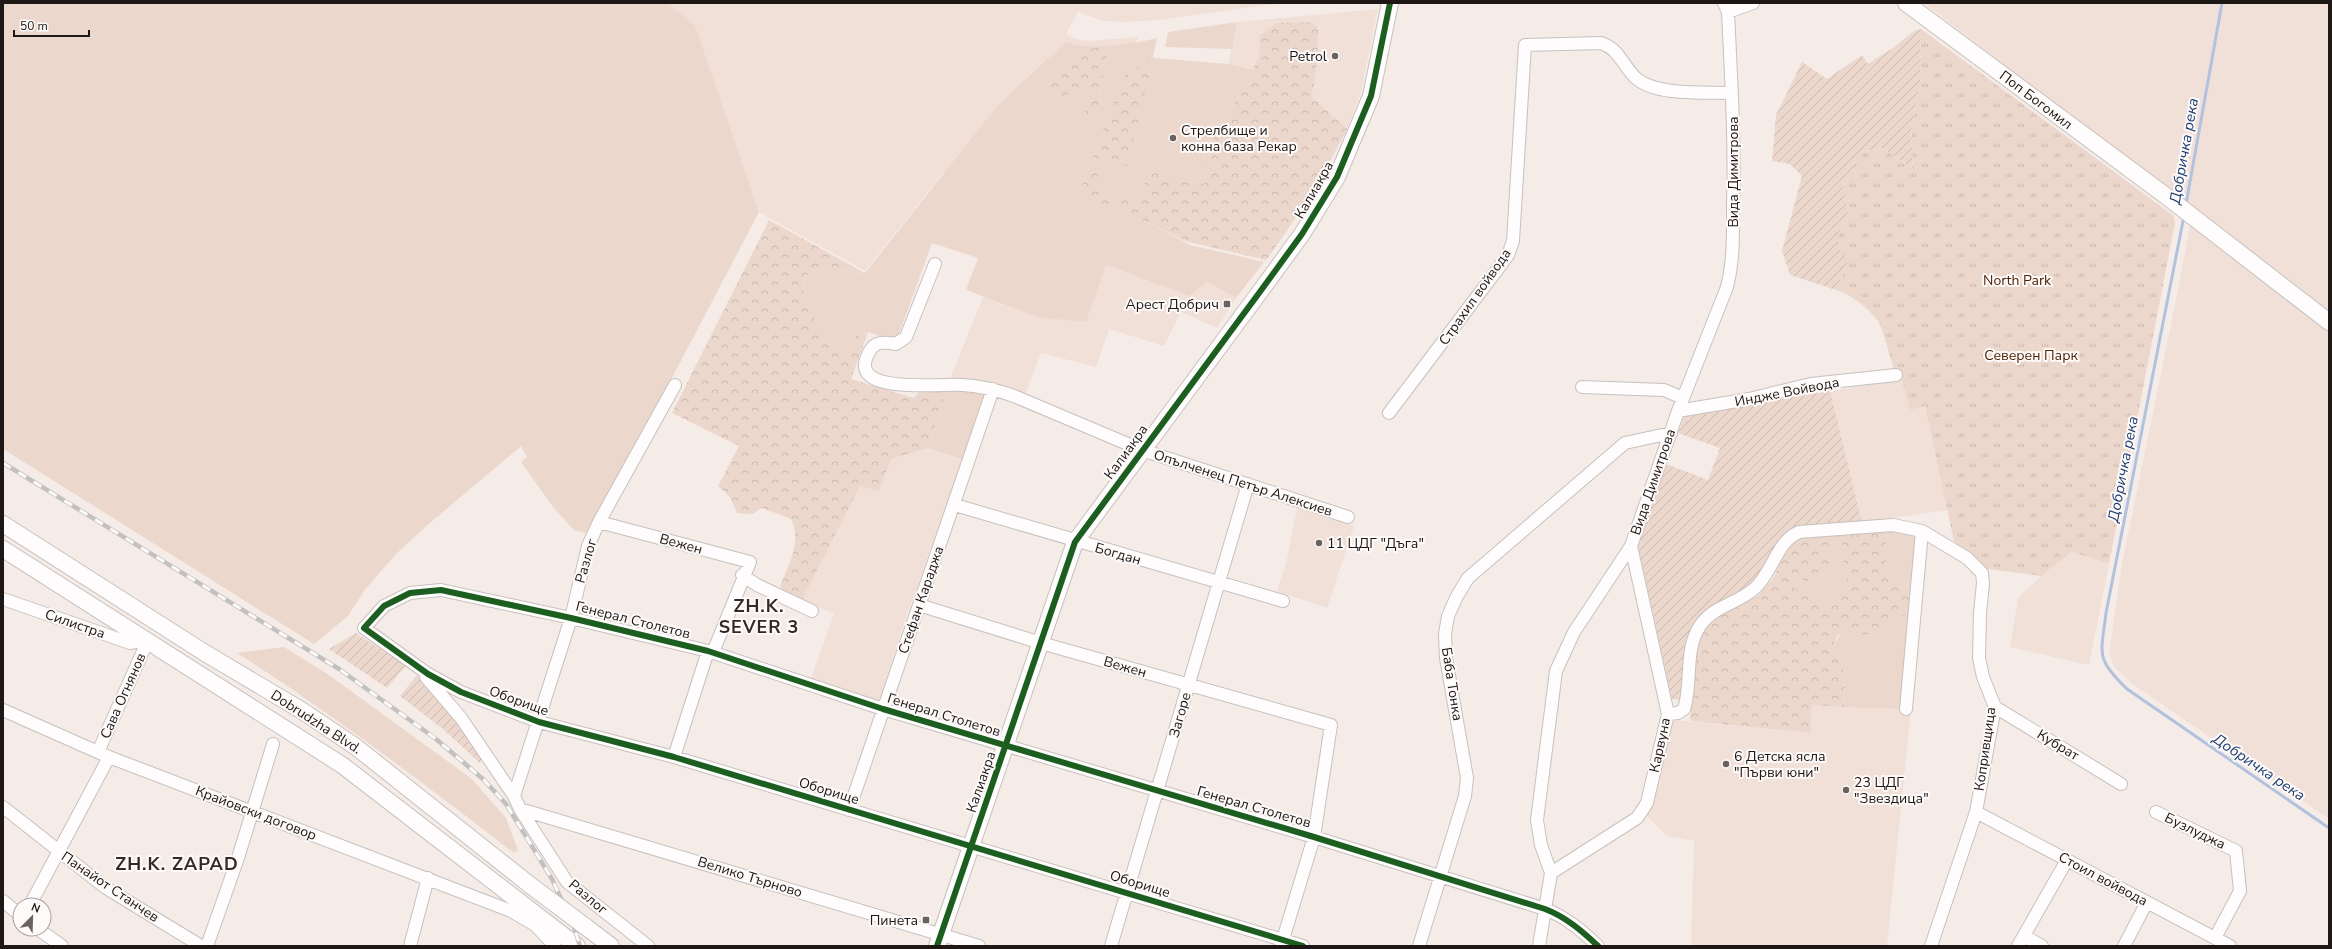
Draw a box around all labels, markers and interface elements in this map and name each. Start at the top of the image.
scale bar [14,12,89,38]
text: 50 m [20,18,48,34]
place label: Petrol [1289,47,1328,66]
marker: Petrol [1330,51,1340,61]
street label: Поп Богомил [1996,66,2076,134]
water label: Добричка река [2165,96,2203,207]
street label: Вида Димитрова [1724,116,1743,228]
place label: Стрелбище и конна база Рекар [1181,121,1297,156]
marker: Стрелбище и конна база Рекар [1168,133,1178,143]
street label: Калиакра [1290,158,1338,222]
street label: Страхил войвода [1435,245,1515,349]
park label: North Park [1983,271,2052,290]
place label: Арест Добрич [1126,295,1219,314]
marker: Арест Добрич [1222,299,1232,309]
park label: Северен Парк [1984,346,2078,365]
street label: Индже Войвода [1733,373,1841,411]
water label: Добричка река [2103,414,2143,525]
street label: Калиакра [1100,421,1152,483]
street label: Вида Димитрова [1626,426,1680,538]
street label: Опълченец Петър Алексиев [1151,445,1335,521]
street label: Вежен [657,529,705,559]
place label: 11 ЦДГ "Дъга" [1327,534,1424,553]
street label: Разлог [571,537,601,585]
street label: Богдан [1093,538,1143,570]
marker: 11 ЦДГ "Дъга" [1314,538,1324,548]
street label: Стефан Караджа [894,544,948,656]
district label: ZH.K. SEVER 3 [719,594,799,639]
street label: Генерал Столетов [574,597,693,644]
street label: Силистра [42,605,108,643]
street label: Баба Тонка [1437,646,1467,722]
street label: Сава Огнянов [96,650,151,742]
street label: Вежен [1101,652,1149,682]
street label: Оборище [487,681,551,721]
street label: Dobrudzha Blvd. [267,686,365,758]
street label: Генерал Столетов [885,689,1003,741]
street label: Загоре [1164,690,1196,740]
street label: Копривщица [1970,706,2000,792]
street label: Карвуна [1645,716,1675,774]
street label: Кубрат [2033,725,2083,765]
water label: Добричка река [2208,728,2309,805]
place label: 6 Детска ясла "Първи юни" [1734,747,1826,782]
street label: Калиакра [962,749,1000,815]
marker: 6 Детска ясла "Първи юни" [1721,759,1731,769]
street label: Оборище [796,773,862,809]
place label: 23 ЦДГ "Звездица" [1854,773,1929,808]
street label: Крайовски договор [193,781,319,845]
street label: Генерал Столетов [1195,782,1313,832]
marker: 23 ЦДГ "Звездица" [1841,785,1851,795]
street label: Бузлуджа [2161,808,2229,854]
street label: Панайот Станчев [57,847,163,927]
street label: Стоил войвода [2055,847,2151,911]
district label: ZH.K. ZAPAD [115,852,239,876]
street label: Велико Търново [695,852,805,902]
street label: Оборище [1107,866,1173,902]
street label: Разлог [565,875,611,919]
north arrow [12,897,52,937]
text: N [29,900,42,917]
place label: Пинета [870,911,918,930]
marker: Пинета [921,915,931,925]

